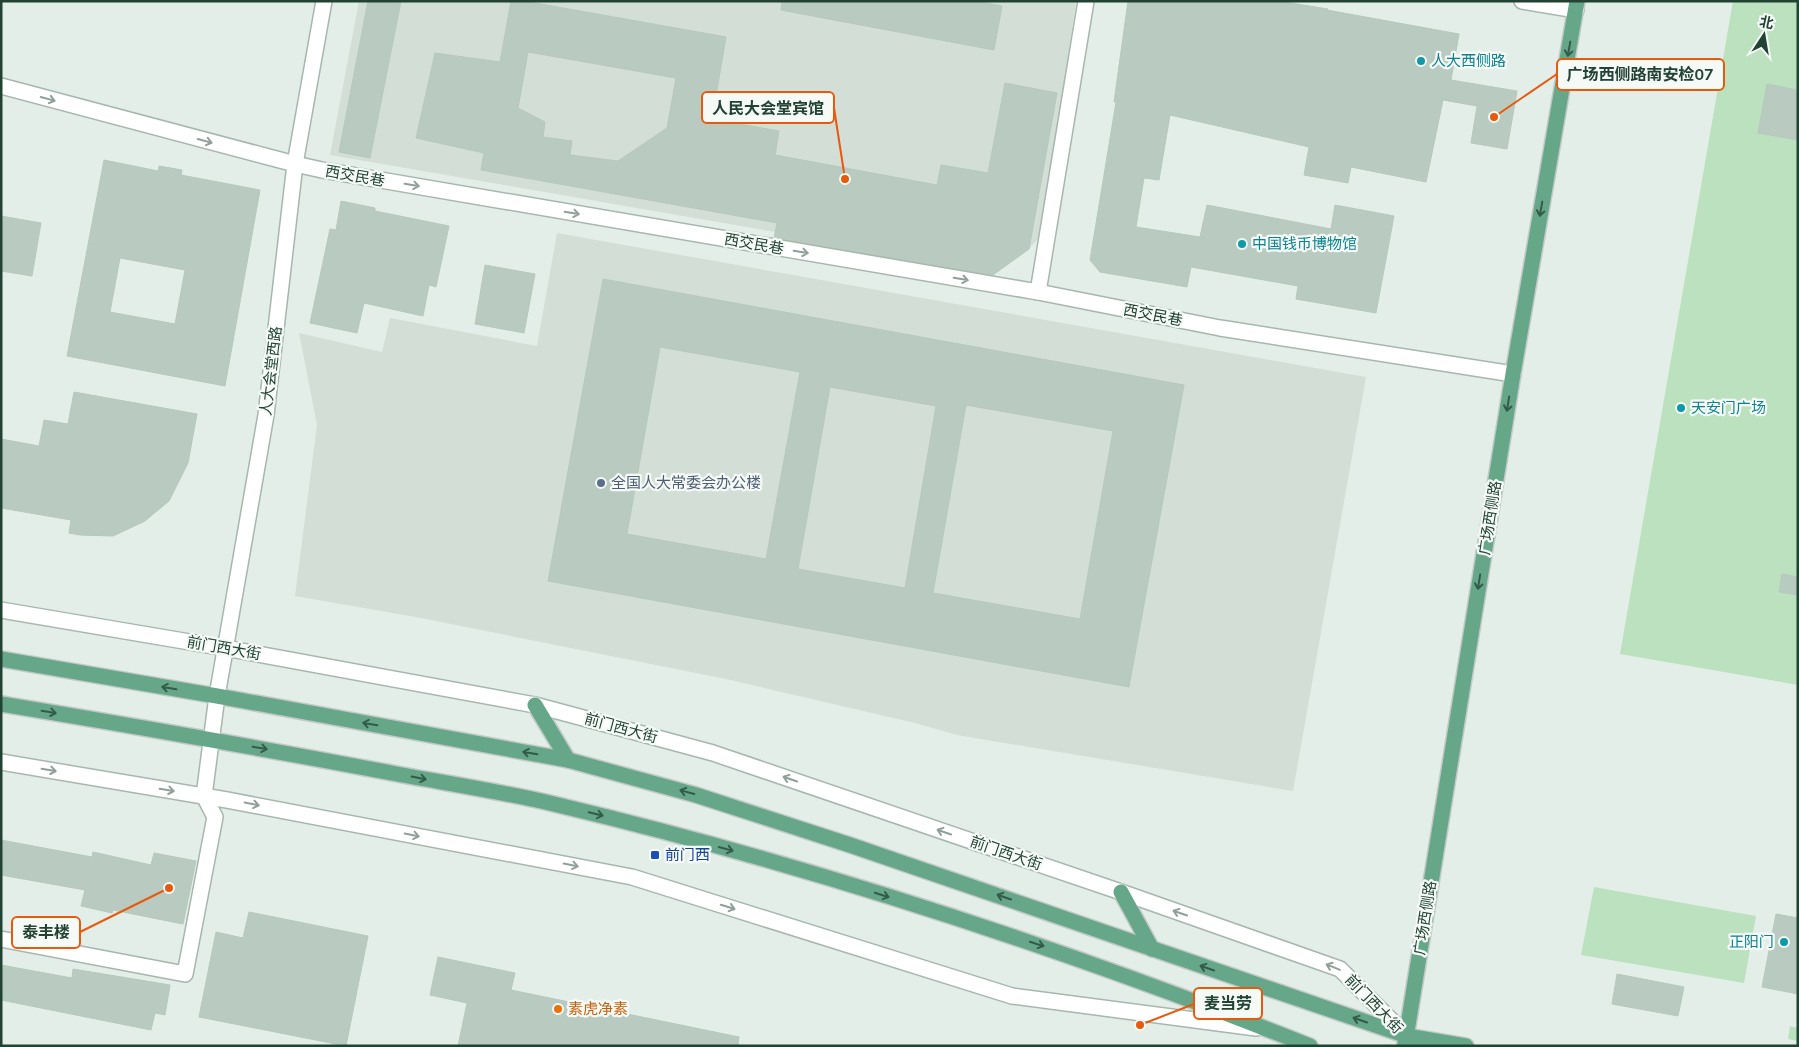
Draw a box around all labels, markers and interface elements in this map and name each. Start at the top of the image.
north arrow [1739,10,1789,60]
text: 北 [1758,12,1775,34]
one-way arrow [1564,41,1574,57]
place label: 人大西侧路 [1431,51,1506,71]
marker: 人大西侧路 [1415,55,1427,67]
callout: 广场西侧路南安检07 [1557,59,1724,90]
text: 广场西侧路南安检07 [1566,64,1714,86]
callout: 人民大会堂宾馆 [702,92,834,123]
one-way arrow [40,95,56,104]
text: 人民大会堂宾馆 [712,98,824,120]
one-way arrow [197,136,213,146]
street label: 西交民巷 [324,161,386,191]
one-way arrow [403,181,419,191]
one-way arrow [1536,201,1546,217]
one-way arrow [563,208,579,218]
street label: 西交民巷 [723,229,785,259]
place label: 中国钱币博物馆 [1252,234,1357,254]
marker: 中国钱币博物馆 [1236,238,1248,250]
one-way arrow [793,247,809,257]
one-way arrow [953,275,969,285]
street label: 西交民巷 [1122,299,1184,331]
street label: 人大会堂西路 [256,325,286,417]
one-way arrow [1503,396,1513,412]
place label: 天安门广场 [1691,398,1766,418]
marker: 天安门广场 [1675,402,1687,414]
place label: 全国人大常委会办公楼 [611,473,761,493]
marker: 全国人大常委会办公楼 [595,477,607,489]
street label: 广场西侧路 [1474,479,1506,557]
one-way arrow [1474,573,1484,589]
street label: 前门西大街 [185,632,263,664]
one-way arrow [161,683,177,693]
one-way arrow [41,708,57,718]
street label: 前门西大街 [582,709,660,747]
one-way arrow [362,719,378,728]
one-way arrow [251,744,267,753]
one-way arrow [522,748,538,758]
one-way arrow [41,765,57,775]
one-way arrow [411,774,427,784]
one-way arrow [782,774,798,784]
one-way arrow [159,785,175,795]
one-way arrow [680,787,696,797]
one-way arrow [244,800,260,810]
one-way arrow [587,810,603,819]
one-way arrow [936,826,952,836]
one-way arrow [403,831,419,840]
street label: 前门西大街 [967,831,1045,875]
place label: 前门西 [665,845,710,865]
one-way arrow [717,845,733,854]
marker: 前门西 [649,849,661,861]
one-way arrow [563,861,579,871]
street label: 广场西侧路 [1409,879,1441,957]
one-way arrow [873,890,889,900]
one-way arrow [996,892,1012,901]
one-way arrow [720,903,736,913]
one-way arrow [1173,908,1188,917]
callout: 泰丰楼 [12,917,80,948]
text: 泰丰楼 [22,922,70,944]
place label: 正阳门 [1729,932,1774,952]
marker: 正阳门 [1778,936,1790,948]
one-way arrow [1028,940,1044,949]
one-way arrow [1199,962,1215,972]
one-way arrow [1326,962,1341,971]
street label: 前门西大街 [1341,970,1407,1038]
callout: 麦当劳 [1194,988,1262,1019]
text: 麦当劳 [1204,993,1252,1015]
place label: 素虎净素 [568,999,628,1019]
marker: 素虎净素 [552,1003,564,1015]
one-way arrow [1353,1015,1369,1024]

